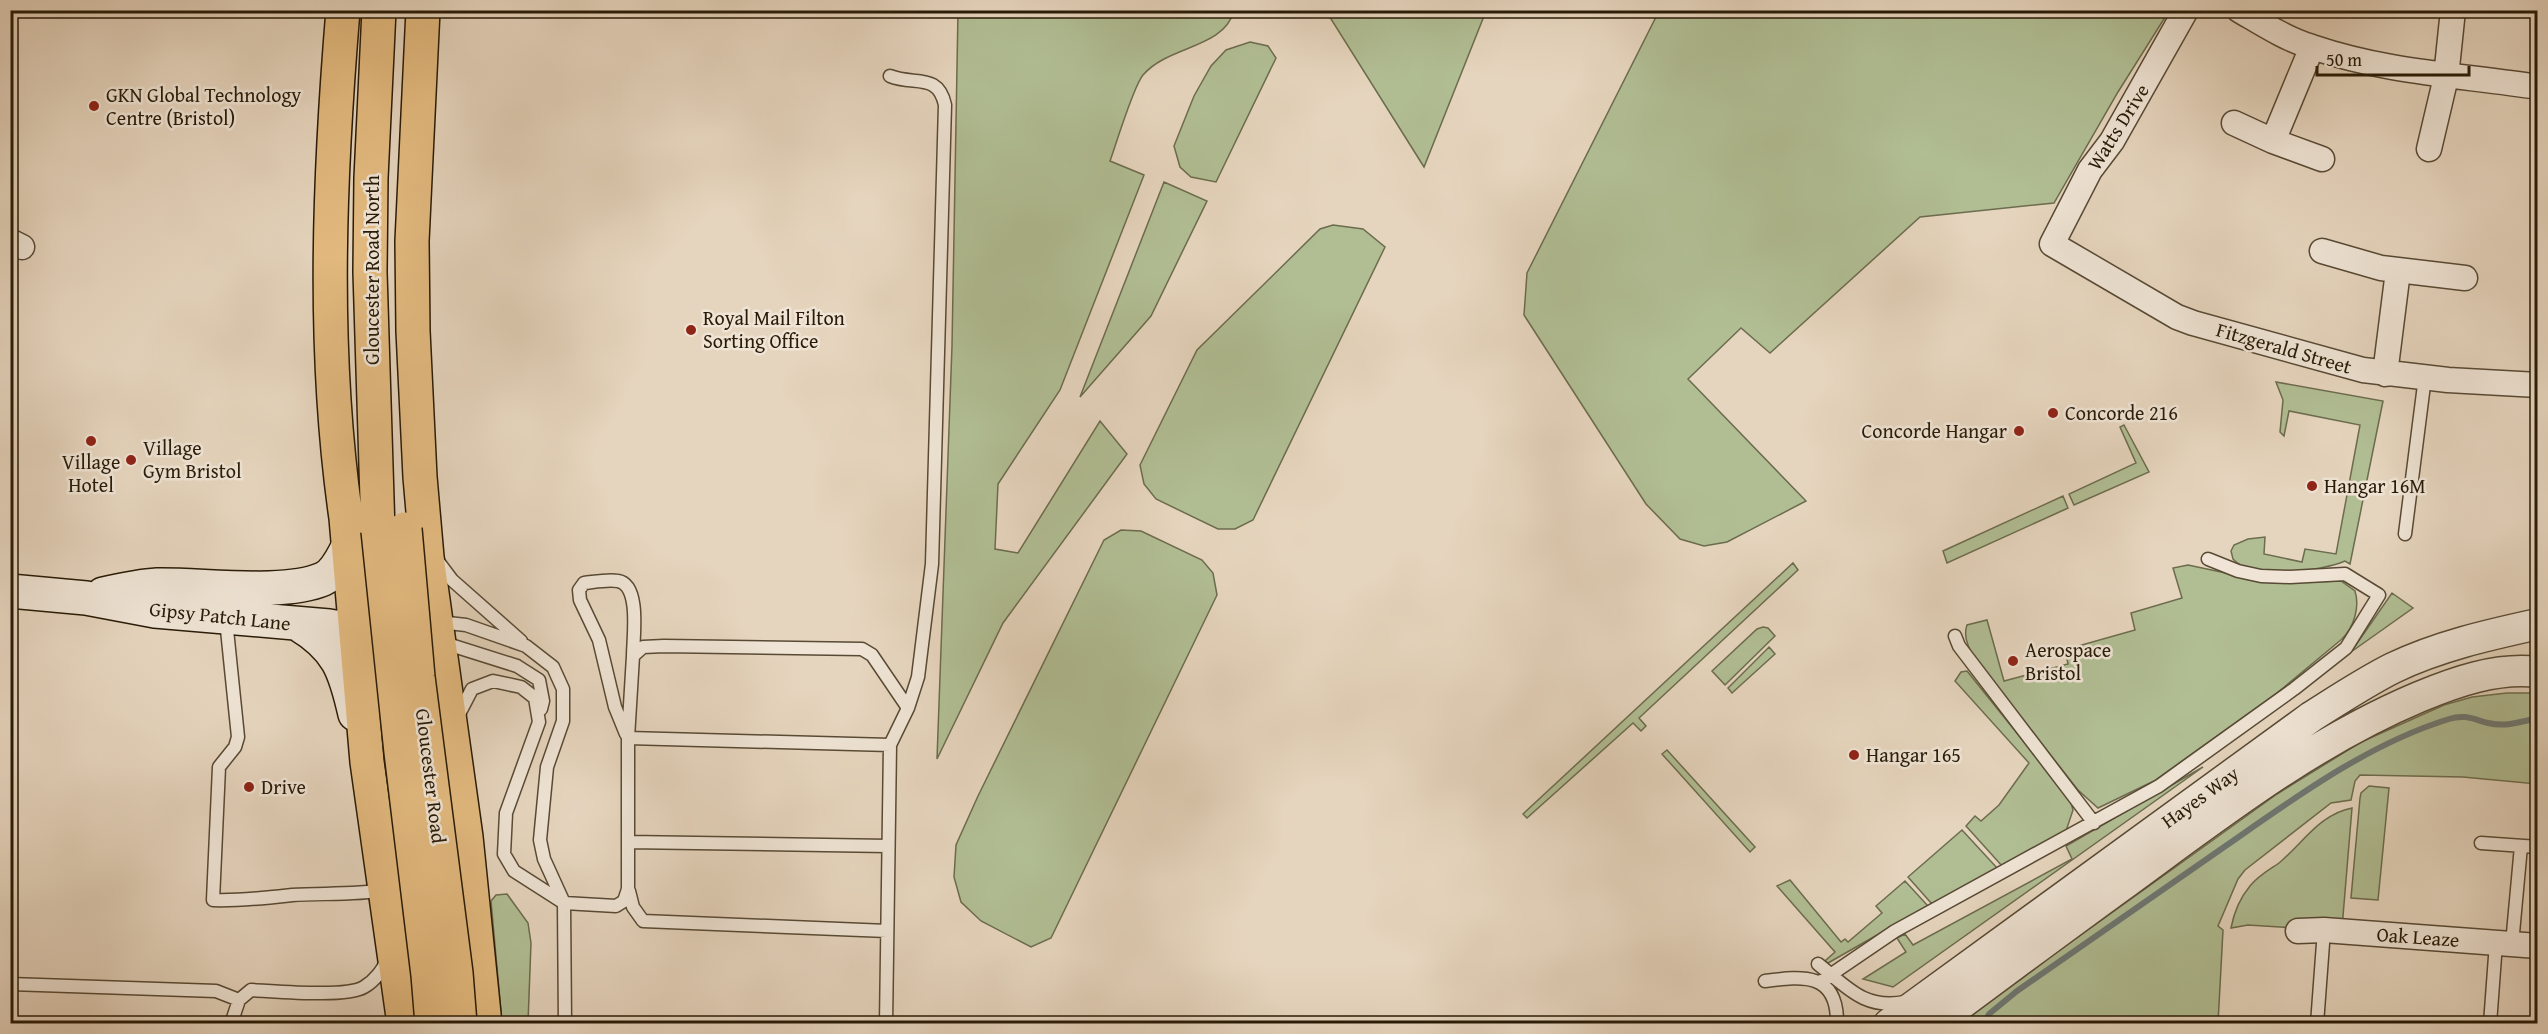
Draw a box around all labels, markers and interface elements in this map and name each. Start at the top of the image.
scale bar [2317,39,2468,77]
text: 50 m [2326,46,2362,73]
street label: Watts Drive [2080,78,2156,176]
place label: GKN Global Technology Centre (Bristol) [106,80,301,132]
marker: GKN Global Technology Centre (Bristol) [87,99,101,113]
street label: Gloucester Road North [357,175,386,365]
place label: Royal Mail Filton Sorting Office [703,303,845,355]
street label: Fitzgerald Street [2213,314,2355,381]
marker: Royal Mail Filton Sorting Office [684,323,698,337]
place label: Concorde 216 [2065,398,2178,427]
marker: Concorde 216 [2046,406,2060,420]
place label: Concorde Hangar [1862,416,2007,445]
marker: Concorde Hangar [2012,424,2026,438]
place label: Village Gym Bristol [143,433,242,485]
marker: Village Hotel [84,434,98,448]
place label: Village Hotel [62,447,120,499]
marker: Village Gym Bristol [124,453,138,467]
place label: Hangar 16M [2324,471,2426,500]
marker: Hangar 16M [2305,479,2319,493]
street label: Gipsy Patch Lane [148,594,292,637]
place label: Aerospace Bristol [2025,635,2111,687]
marker: Aerospace Bristol [2006,654,2020,668]
street label: Gloucester Road [409,707,454,845]
place label: Hangar 165 [1866,740,1961,769]
marker: Hangar 165 [1847,748,1861,762]
street label: Hayes Way [2155,758,2245,835]
place label: Drive [261,772,306,801]
marker: Drive [242,780,256,794]
street label: Oak Leaze [2376,919,2460,954]

